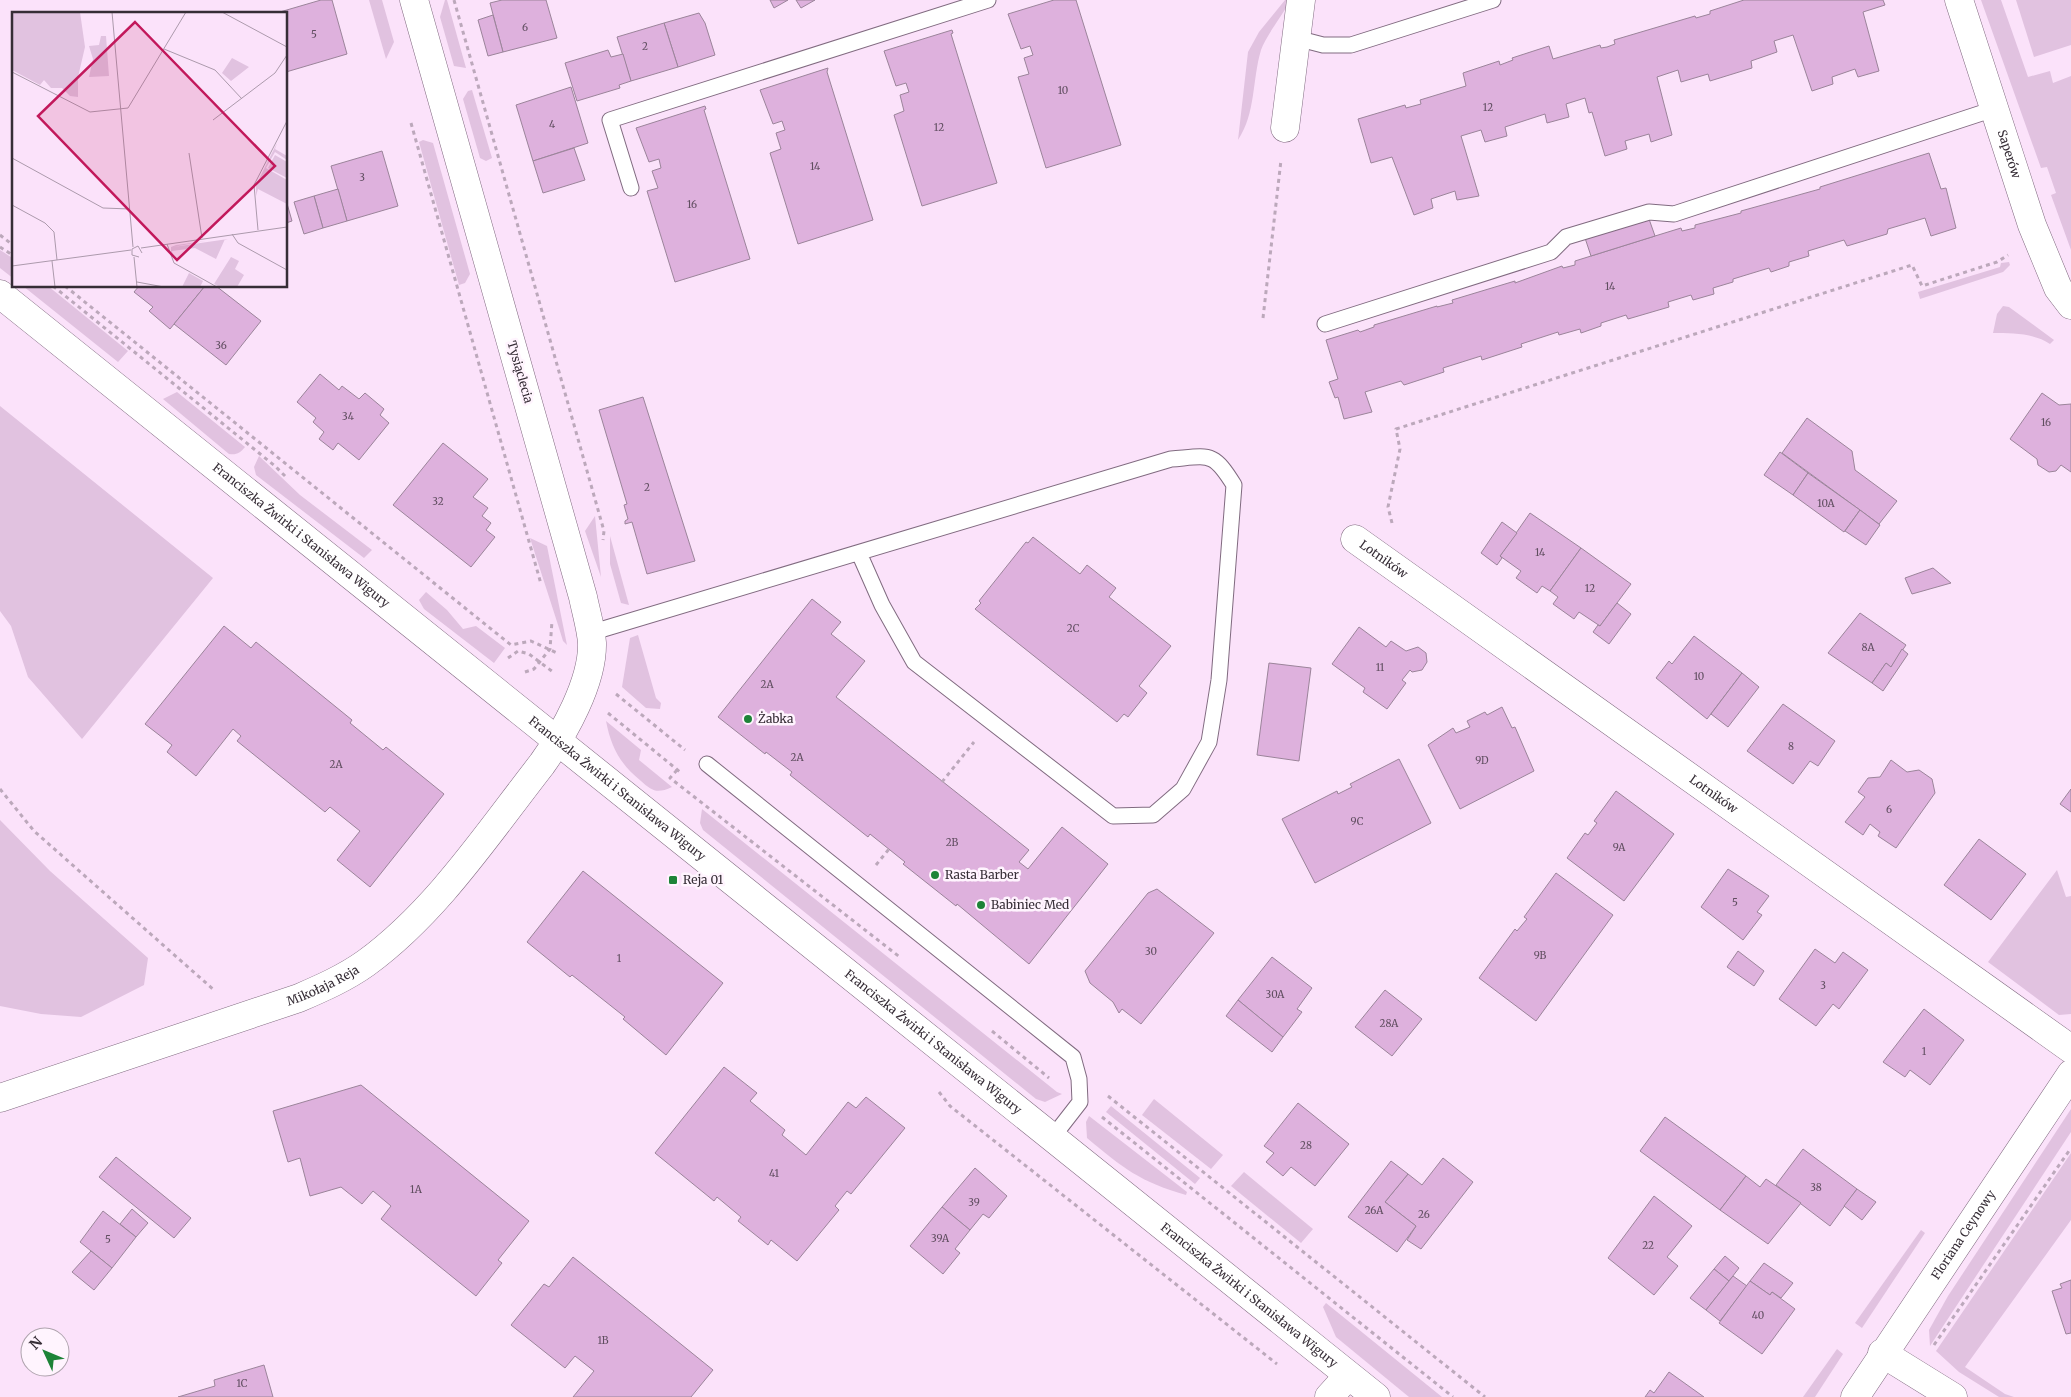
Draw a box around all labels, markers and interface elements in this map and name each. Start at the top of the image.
inset map [12,12,288,288]
house number: 6 [522,21,528,34]
house number: 5 [311,28,317,41]
house number: 2 [642,40,648,53]
house number: 10 [1058,84,1068,97]
house number: 12 [1483,101,1493,114]
house number: 4 [549,118,555,131]
house number: 12 [934,121,944,134]
street label: Saperów [1995,128,2025,181]
house number: 14 [810,160,820,173]
house number: 3 [359,171,365,184]
house number: 16 [687,198,697,211]
house number: 14 [1605,280,1615,293]
house number: 36 [215,339,227,352]
street label: Tysiąclecia [504,339,537,405]
house number: 34 [342,410,354,423]
house number: 16 [2041,416,2051,429]
street label: Franciszka Żwirki i Stanisława Wigury [210,460,393,611]
house number: 2 [644,481,650,494]
house number: 32 [432,495,444,508]
house number: 10A [1817,497,1836,510]
street label: Lotników [1357,537,1412,582]
house number: 14 [1535,546,1545,559]
house number: 12 [1585,582,1595,595]
house number: 2C [1067,622,1080,635]
house number: 8A [1862,641,1875,654]
house number: 11 [1376,661,1385,674]
house number: 10 [1694,670,1704,683]
house number: 2A [760,678,774,691]
place label: Żabka [758,711,794,726]
street label: Franciszka Żwirki i Stanisława Wigury [526,713,709,864]
marker: Żabka [742,713,754,725]
house number: 8 [1788,740,1794,753]
house number: 2A [790,751,804,764]
house number: 9D [1475,754,1489,767]
house number: 2A [329,758,343,771]
street label: Lotników [1687,772,1741,817]
house number: 6 [1886,803,1892,816]
house number: 9C [1351,815,1364,828]
house number: 2B [946,836,959,849]
house number: 9A [1613,841,1626,854]
place label: Rasta Barber [945,867,1020,882]
marker: Rasta Barber [929,869,941,881]
place label: Reja 01 [683,872,724,887]
marker: Reja 01 [667,874,679,886]
house number: 5 [1732,896,1738,909]
place label: Babiniec Med [991,897,1069,912]
marker: Babiniec Med [975,899,987,911]
house number: 30 [1145,945,1157,958]
house number: 9B [1534,949,1547,962]
house number: 1 [617,952,622,965]
street label: Mikołaja Reja [285,962,362,1009]
street label: Franciszka Żwirki i Stanisława Wigury [842,966,1025,1117]
house number: 3 [1820,979,1826,992]
house number: 30A [1266,988,1285,1001]
house number: 28A [1380,1017,1399,1030]
house number: 1 [1922,1045,1927,1058]
house number: 28 [1300,1139,1312,1152]
house number: 41 [769,1167,779,1180]
house number: 38 [1810,1181,1822,1194]
house number: 1A [410,1183,423,1196]
street label: Floriana Ceynowy [1928,1187,1998,1282]
house number: 39 [968,1196,980,1209]
house number: 26A [1365,1204,1384,1217]
house number: 26 [1418,1208,1430,1221]
street label: Franciszka Żwirki i Stanisława Wigury [1158,1219,1341,1370]
house number: 39A [931,1232,950,1245]
house number: 5 [105,1233,111,1246]
house number: 22 [1642,1239,1654,1252]
house number: 40 [1752,1309,1764,1322]
north arrow [20,1327,70,1377]
text: N [25,1333,46,1353]
house number: 1B [597,1334,609,1347]
house number: 1C [237,1377,248,1390]

